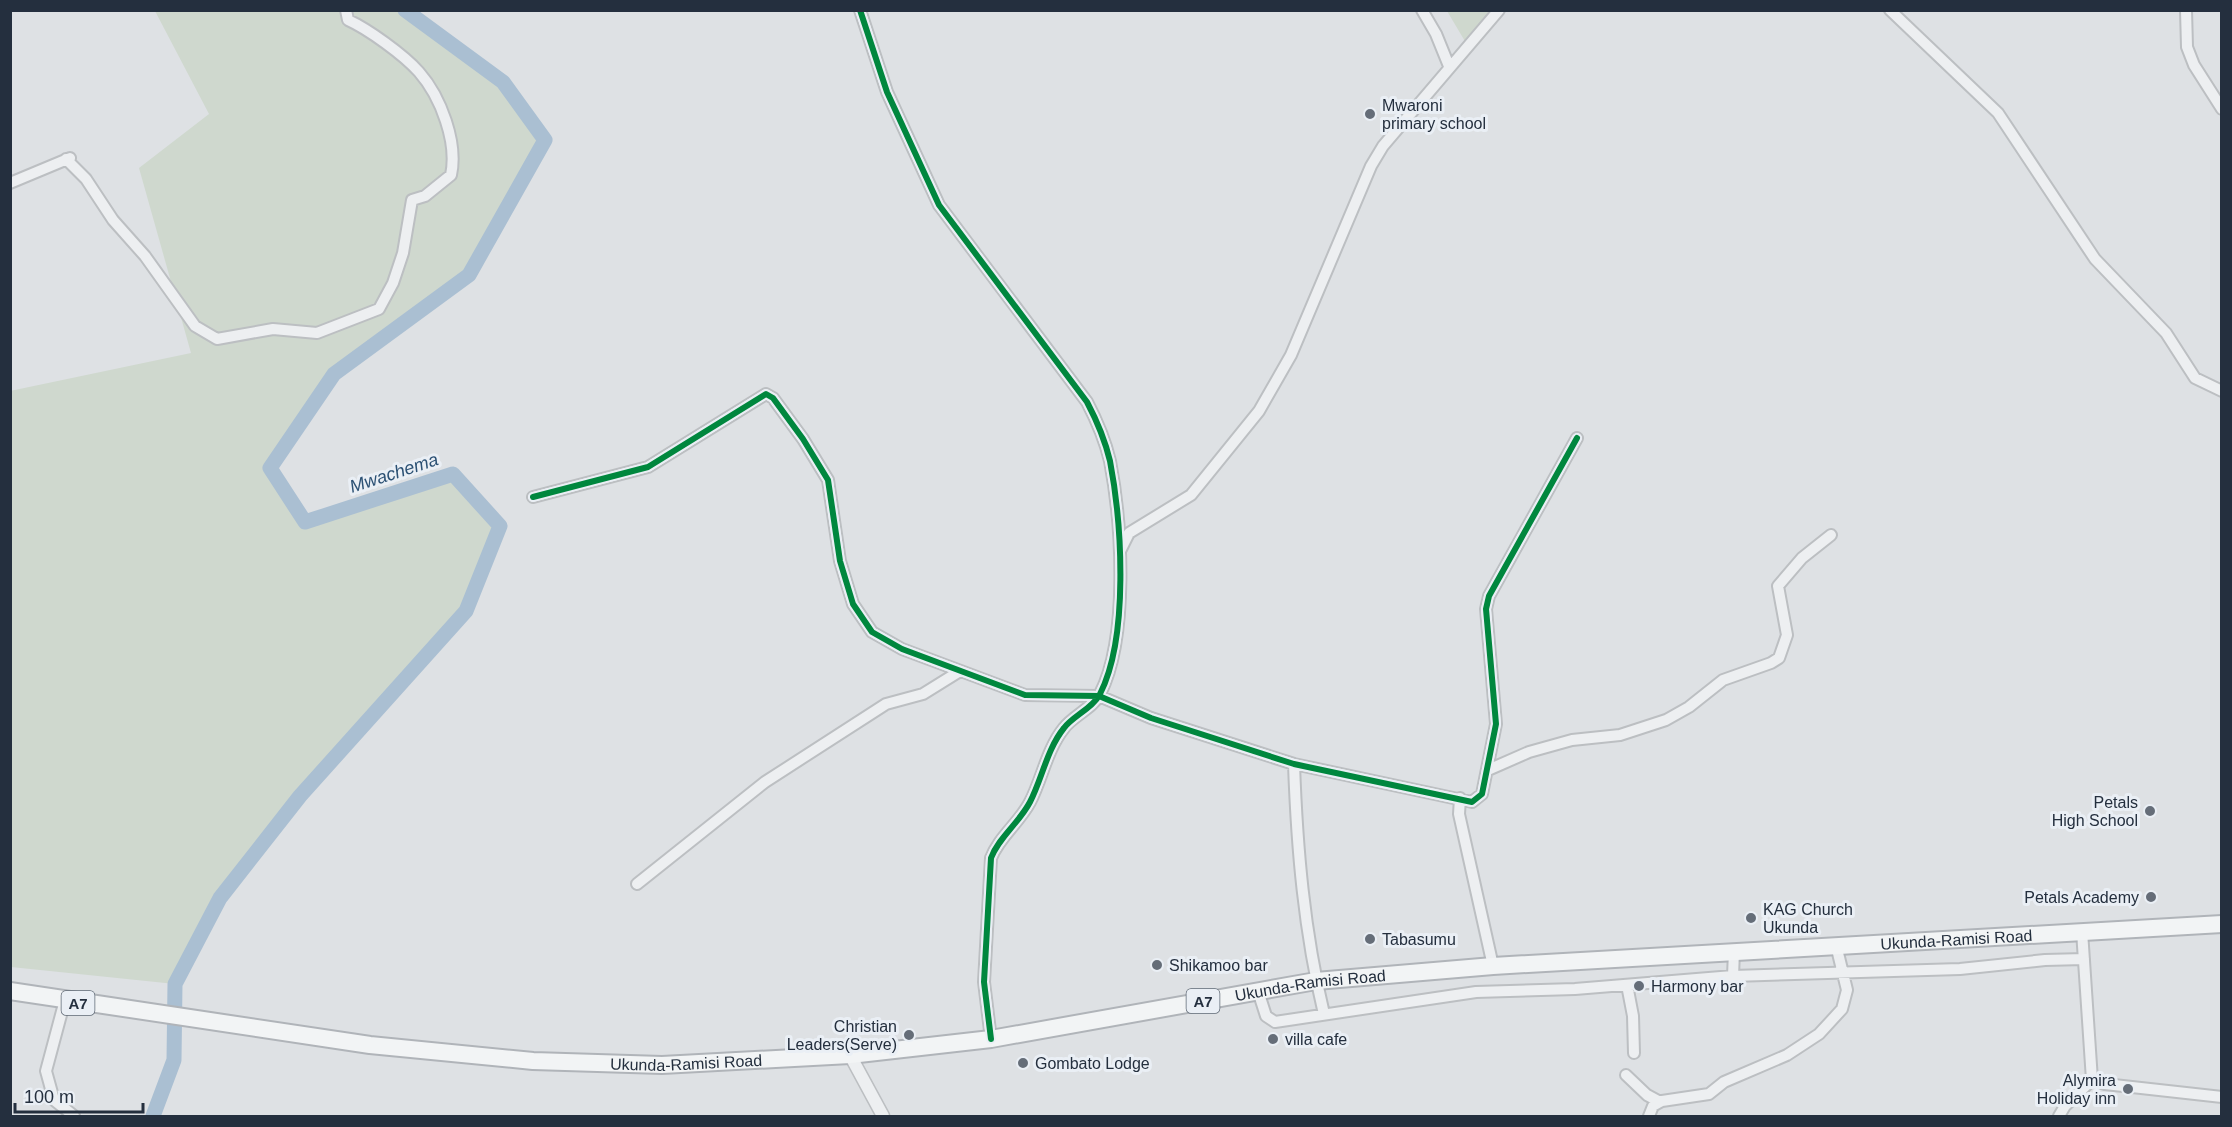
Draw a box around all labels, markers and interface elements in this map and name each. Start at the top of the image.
place label: Mwaroni primary school [1382,97,1486,132]
marker: Mwaroni primary school [1363,107,1377,121]
water label: Mwachema [347,449,441,497]
place label: Petals High School [2052,794,2138,829]
marker: Petals High School [2143,804,2157,818]
place label: Petals Academy [2024,889,2139,906]
marker: Petals Academy [2144,890,2158,904]
place label: KAG Church Ukunda [1763,901,1853,936]
marker: KAG Church Ukunda [1744,911,1758,925]
street label: Ukunda-Ramisi Road [1880,926,2033,952]
place label: Tabasumu [1382,931,1456,948]
marker: Tabasumu [1363,932,1377,946]
place label: Shikamoo bar [1169,957,1268,974]
marker: Shikamoo bar [1150,958,1164,972]
street label: Ukunda-Ramisi Road [1234,967,1386,1004]
place label: Harmony bar [1651,978,1744,995]
marker: Harmony bar [1632,979,1646,993]
road number: A7 [1186,989,1220,1013]
road number: A7 [62,991,94,1015]
place label: Christian Leaders(Serve) [787,1018,897,1053]
marker: Christian Leaders(Serve) [902,1028,916,1042]
place label: villa cafe [1285,1031,1347,1048]
marker: villa cafe [1266,1032,1280,1046]
street label: Ukunda-Ramisi Road [610,1051,763,1074]
place label: Gombato Lodge [1035,1055,1150,1072]
marker: Gombato Lodge [1016,1056,1030,1070]
place label: Alymira Holiday inn [2037,1072,2116,1107]
scale bar [15,1076,142,1114]
marker: Alymira Holiday inn [2121,1082,2135,1096]
text: 100 m [24,1087,74,1107]

